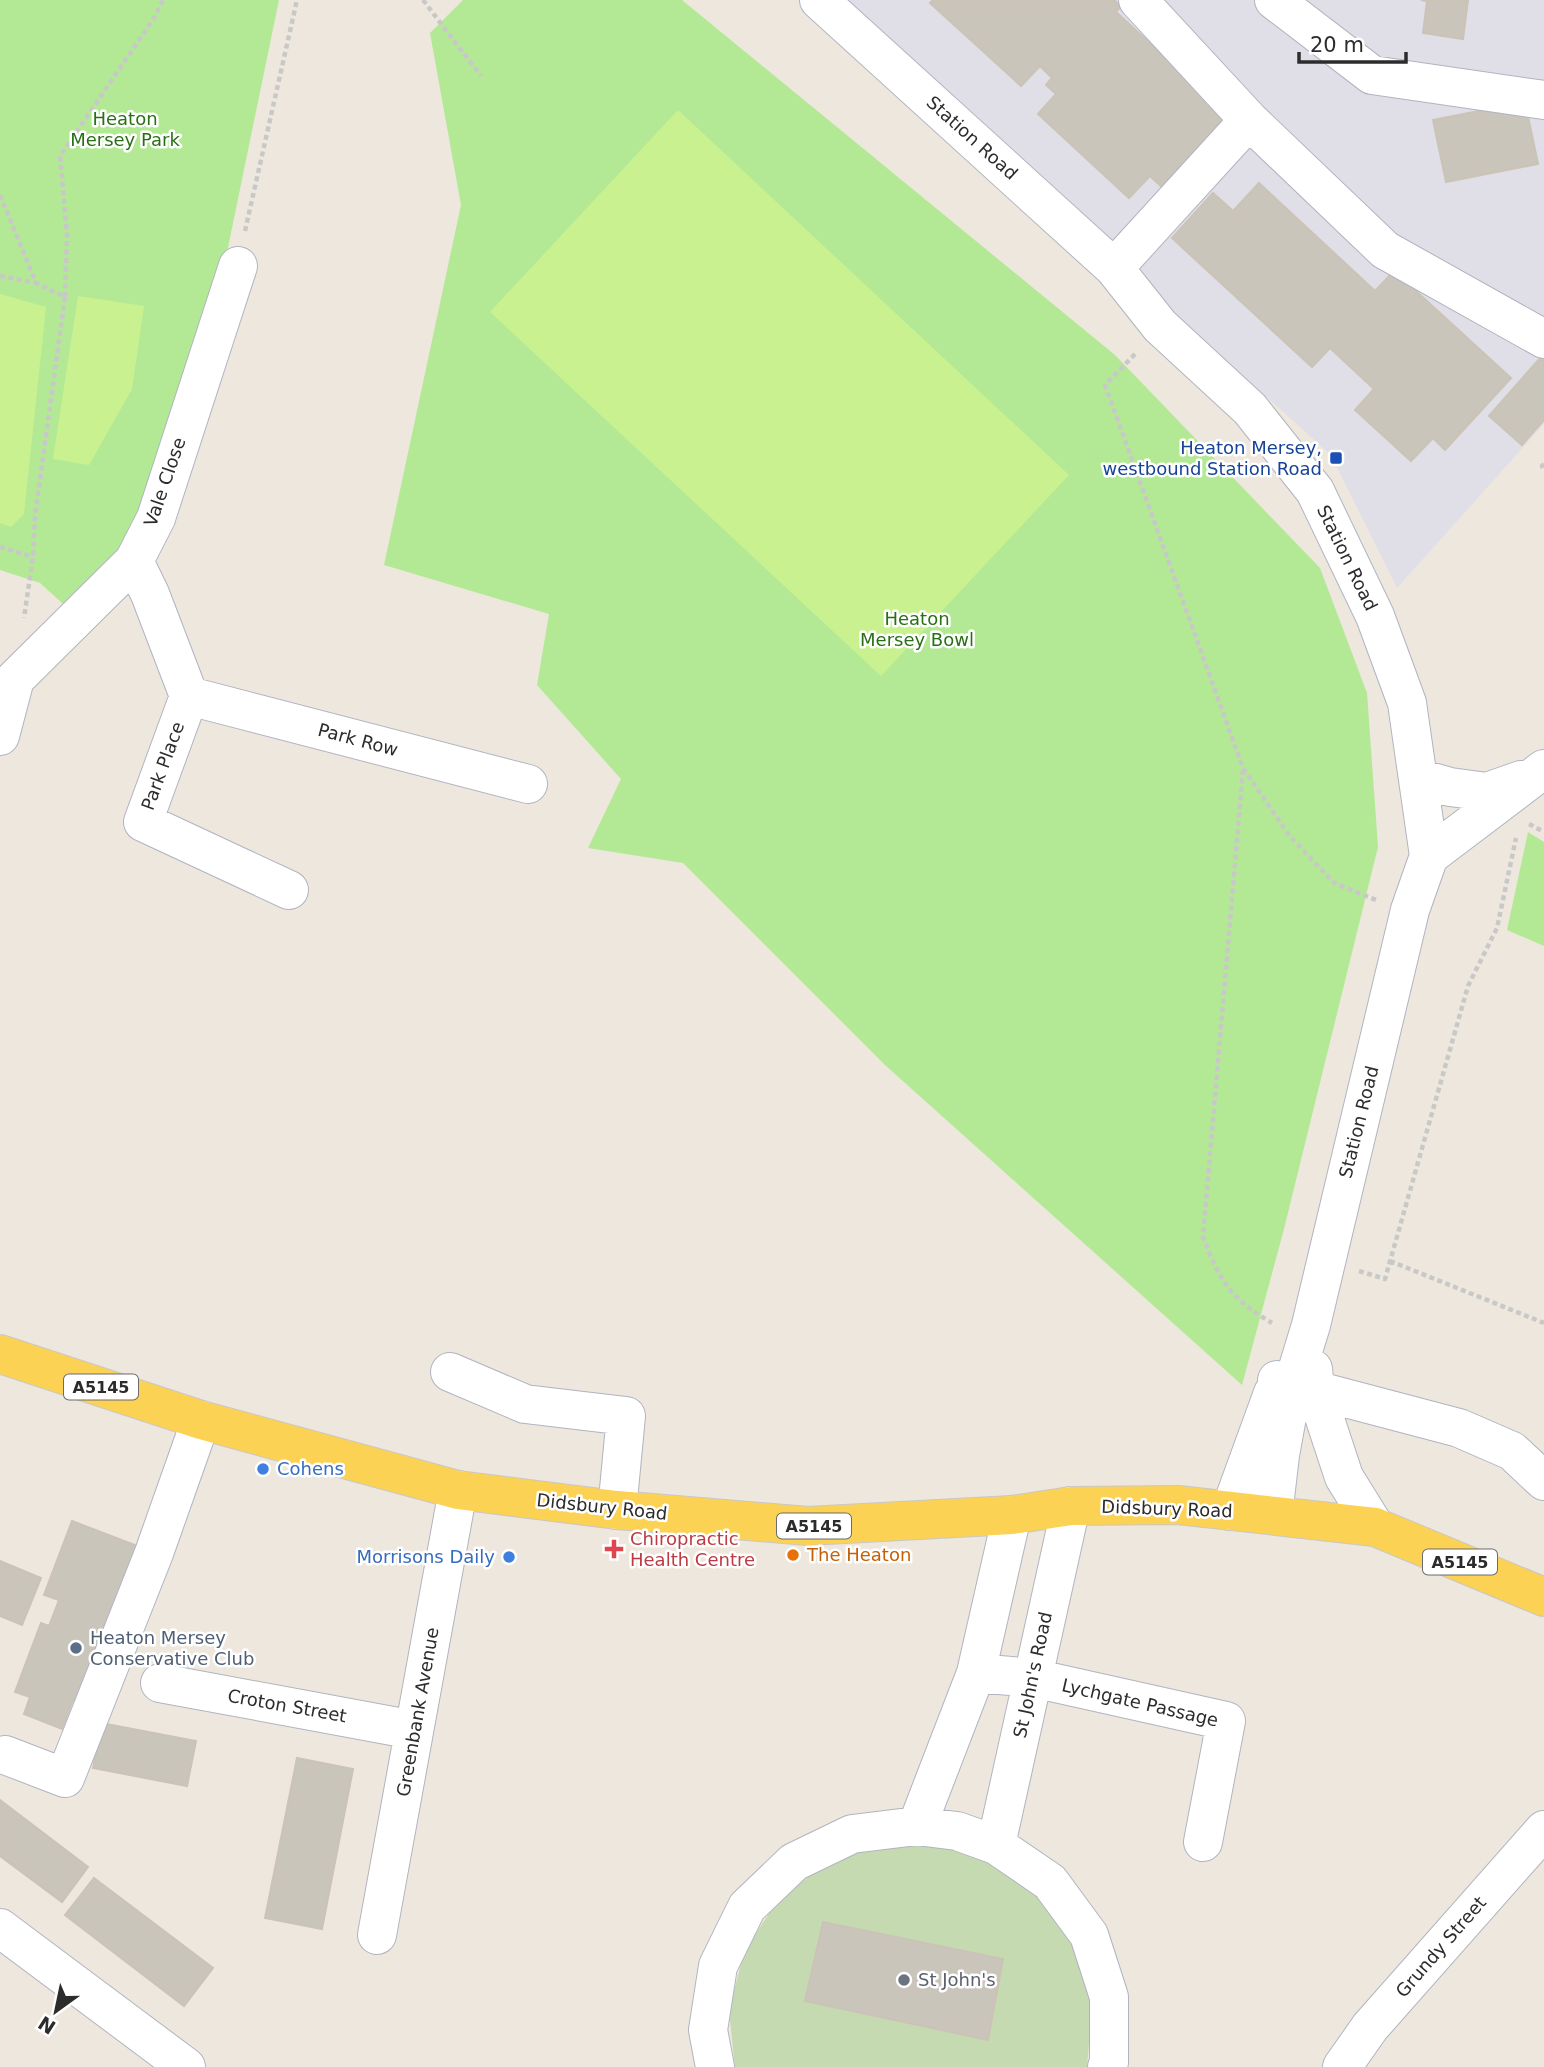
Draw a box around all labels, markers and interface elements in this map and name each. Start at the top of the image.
scale bar [1299,21,1406,65]
text: 20 m [1310,33,1364,57]
street label: Station Road [923,91,1022,184]
park label: Heaton Mersey Park [70,108,180,150]
street label: Vale Close [139,435,190,529]
place label: Heaton Mersey, westbound Station Road [1102,437,1322,479]
marker: Heaton Mersey, westbound Station Road [1328,450,1344,466]
street label: Station Road [1313,502,1382,614]
park label: Heaton Mersey Bowl [860,608,974,650]
street label: Park Place [137,719,188,813]
street label: Park Row [316,719,400,760]
street label: Station Road [1334,1064,1383,1180]
road number: A5145 [64,1374,138,1400]
place label: Cohens [277,1458,344,1479]
marker: Cohens [255,1461,271,1477]
street label: Didsbury Road [536,1489,669,1524]
street label: Didsbury Road [1101,1496,1233,1521]
road number: A5145 [777,1514,851,1538]
place label: Chiropractic Health Centre [630,1528,755,1570]
marker: Chiropractic Health Centre [604,1539,624,1559]
place label: The Heaton [806,1544,911,1565]
place label: Morrisons Daily [357,1546,495,1567]
marker: The Heaton [785,1547,801,1563]
marker: Morrisons Daily [501,1549,517,1565]
road number: A5145 [1423,1550,1497,1574]
street label: St John's Road [1009,1610,1056,1740]
street label: Greenbank Avenue [392,1626,443,1798]
place label: Heaton Mersey Conservative Club [90,1627,254,1669]
marker: Heaton Mersey Conservative Club [68,1640,84,1656]
street label: Lychgate Passage [1060,1674,1220,1731]
street label: Croton Street [226,1685,348,1726]
street label: Grundy Street [1391,1892,1490,2001]
place label: St John's [918,1969,996,1990]
marker: St John's [896,1972,912,1988]
north arrow [21,1976,91,2046]
text: N [34,2012,59,2039]

